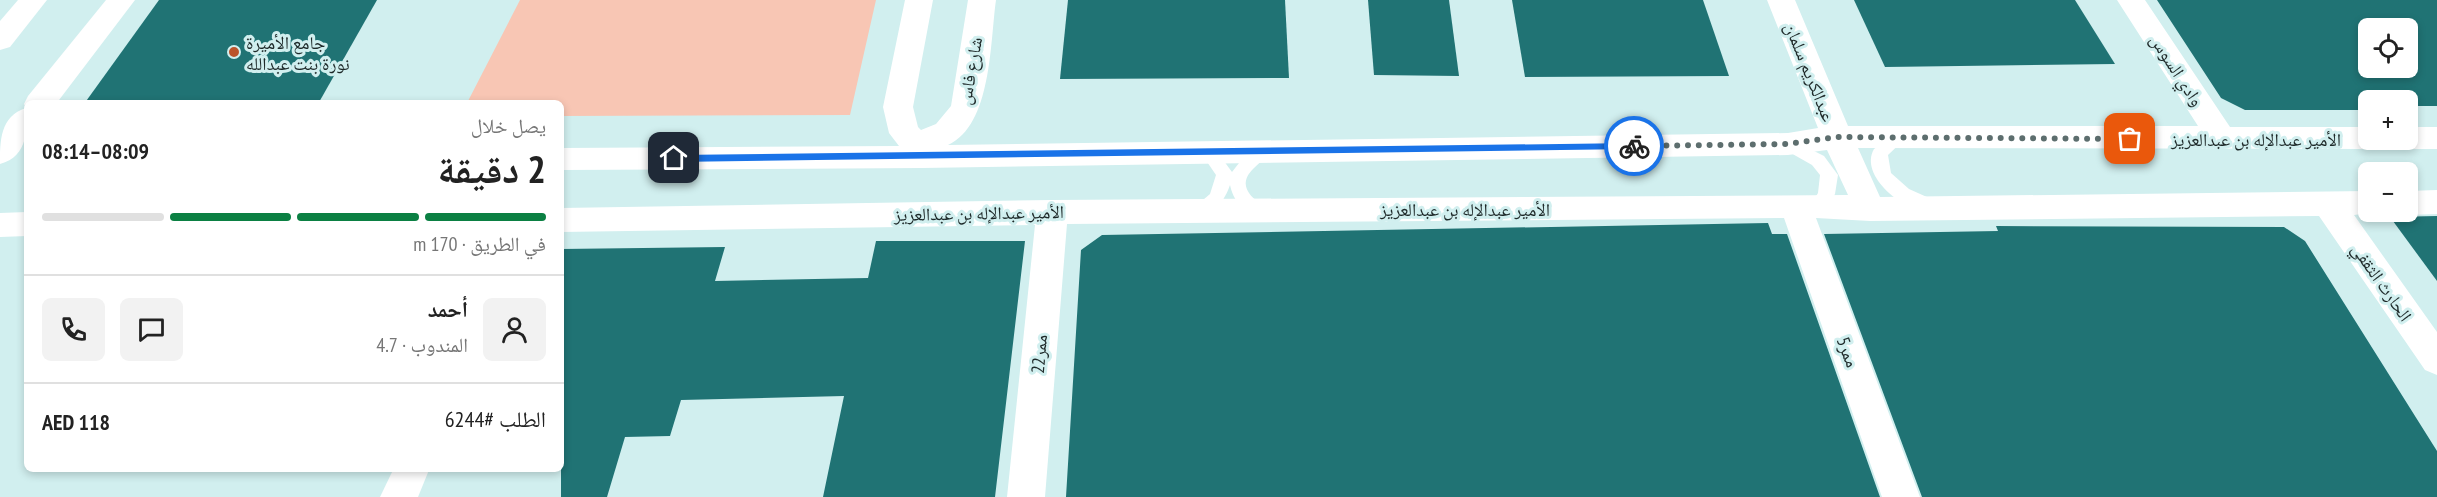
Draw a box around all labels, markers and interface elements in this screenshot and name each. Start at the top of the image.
map controls [2358,18,2418,222]
button: locate [2358,18,2418,78]
street label: عبدالكريم سلمان [1779,19,1840,125]
street label: وادي السوس [2142,29,2209,113]
place label: جامع الأميرة نورة بنت عبدالله [246,31,350,75]
street label: شارع فاس [953,35,987,107]
marker: جامع الأميرة نورة بنت عبدالله [227,45,241,59]
button: + [2358,90,2418,150]
text: يصل خلال [471,113,546,139]
pin [2104,113,2155,164]
courier [1604,116,1664,176]
icon: bag [2113,122,2146,155]
street label: الأمير عبدالإله بن عبدالعزيز [2170,128,2341,151]
icon: bike [1618,130,1651,163]
pin [648,132,699,183]
text: 08:09–08:14 [42,137,149,165]
icon: home [657,141,690,174]
text: 2 دقيقة [437,143,546,194]
button: − [2358,162,2418,222]
street label: الأمير عبدالإله بن عبدالعزيز [1379,198,1550,221]
street label: الأمير عبدالإله بن عبدالعزيز [893,200,1064,226]
text: في الطريق · 170 m [413,231,546,257]
street label: الحارث الثقفي [2344,238,2417,328]
text: أحمد [428,295,468,323]
button: phone [42,298,105,361]
button: chat [120,298,183,361]
button: person [483,298,546,361]
text: المندوب · 4.7 [376,332,468,358]
street label: ممر5 [1832,333,1864,371]
street label: ممر22 [1026,334,1052,374]
text: الطلب #6244 [445,405,546,433]
text: AED 118 [42,408,110,436]

